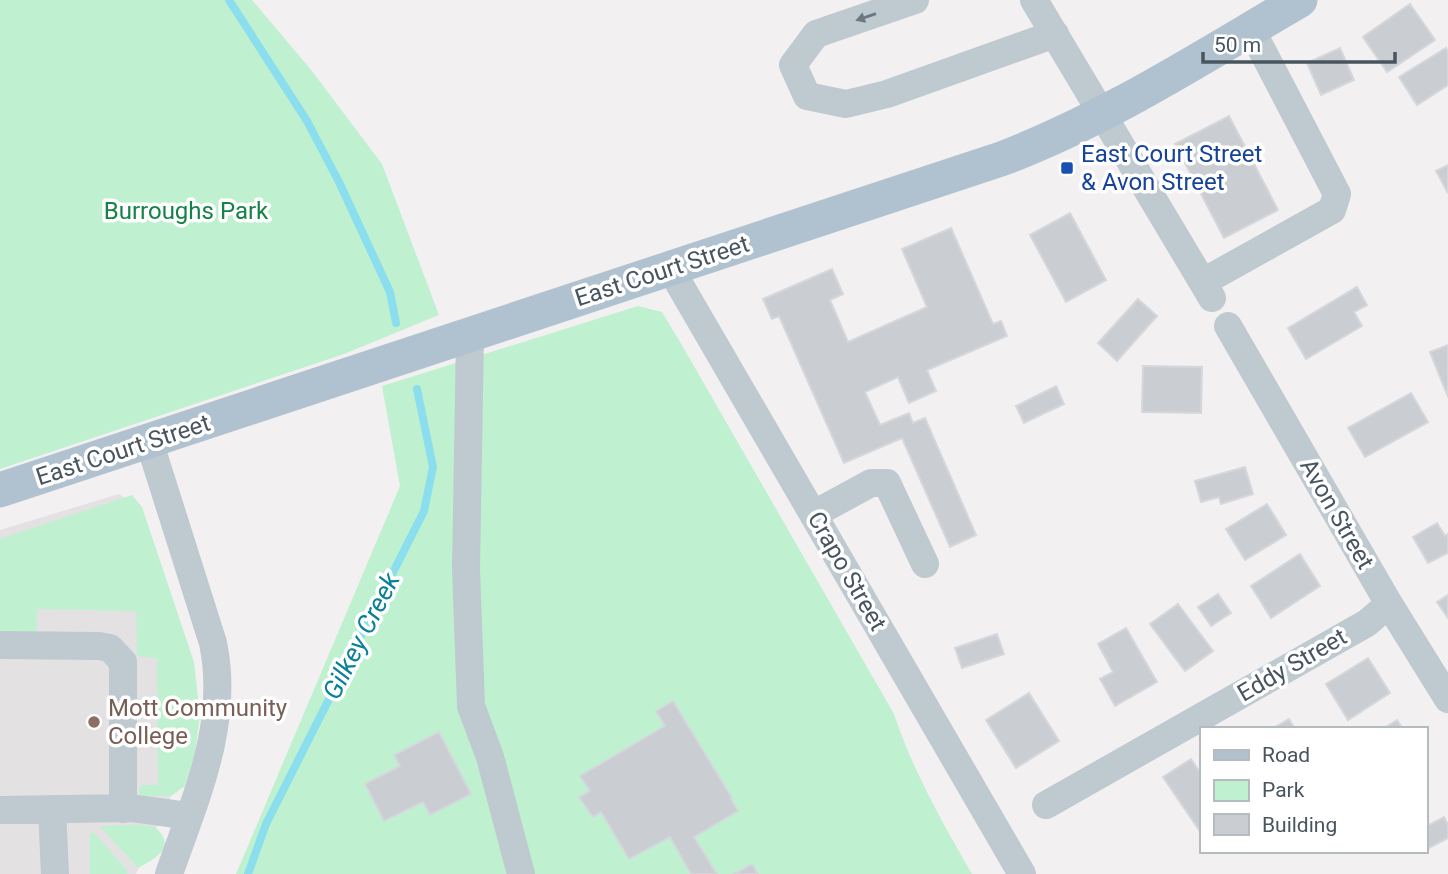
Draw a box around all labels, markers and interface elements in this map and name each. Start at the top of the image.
one-way arrow [855,12,876,23]
scale bar [1203,21,1396,65]
text: 50 m [1214,33,1261,57]
place label: East Court Street & Avon Street [1081,140,1262,196]
marker: East Court Street & Avon Street [1059,160,1075,176]
park label: Burroughs Park [104,197,269,225]
street label: East Court Street [571,230,753,312]
street label: East Court Street [32,409,214,491]
street label: Avon Street [1294,454,1380,574]
street label: Crapo Street [802,507,892,636]
water label: Gilkey Creek [316,567,406,704]
street label: Eddy Street [1233,623,1352,707]
place label: Mott Community College [108,694,288,750]
marker: Mott Community College [86,714,102,730]
legend [1200,727,1427,853]
text: Road [1262,743,1310,767]
text: Park [1262,778,1305,802]
text: Building [1262,813,1337,837]

